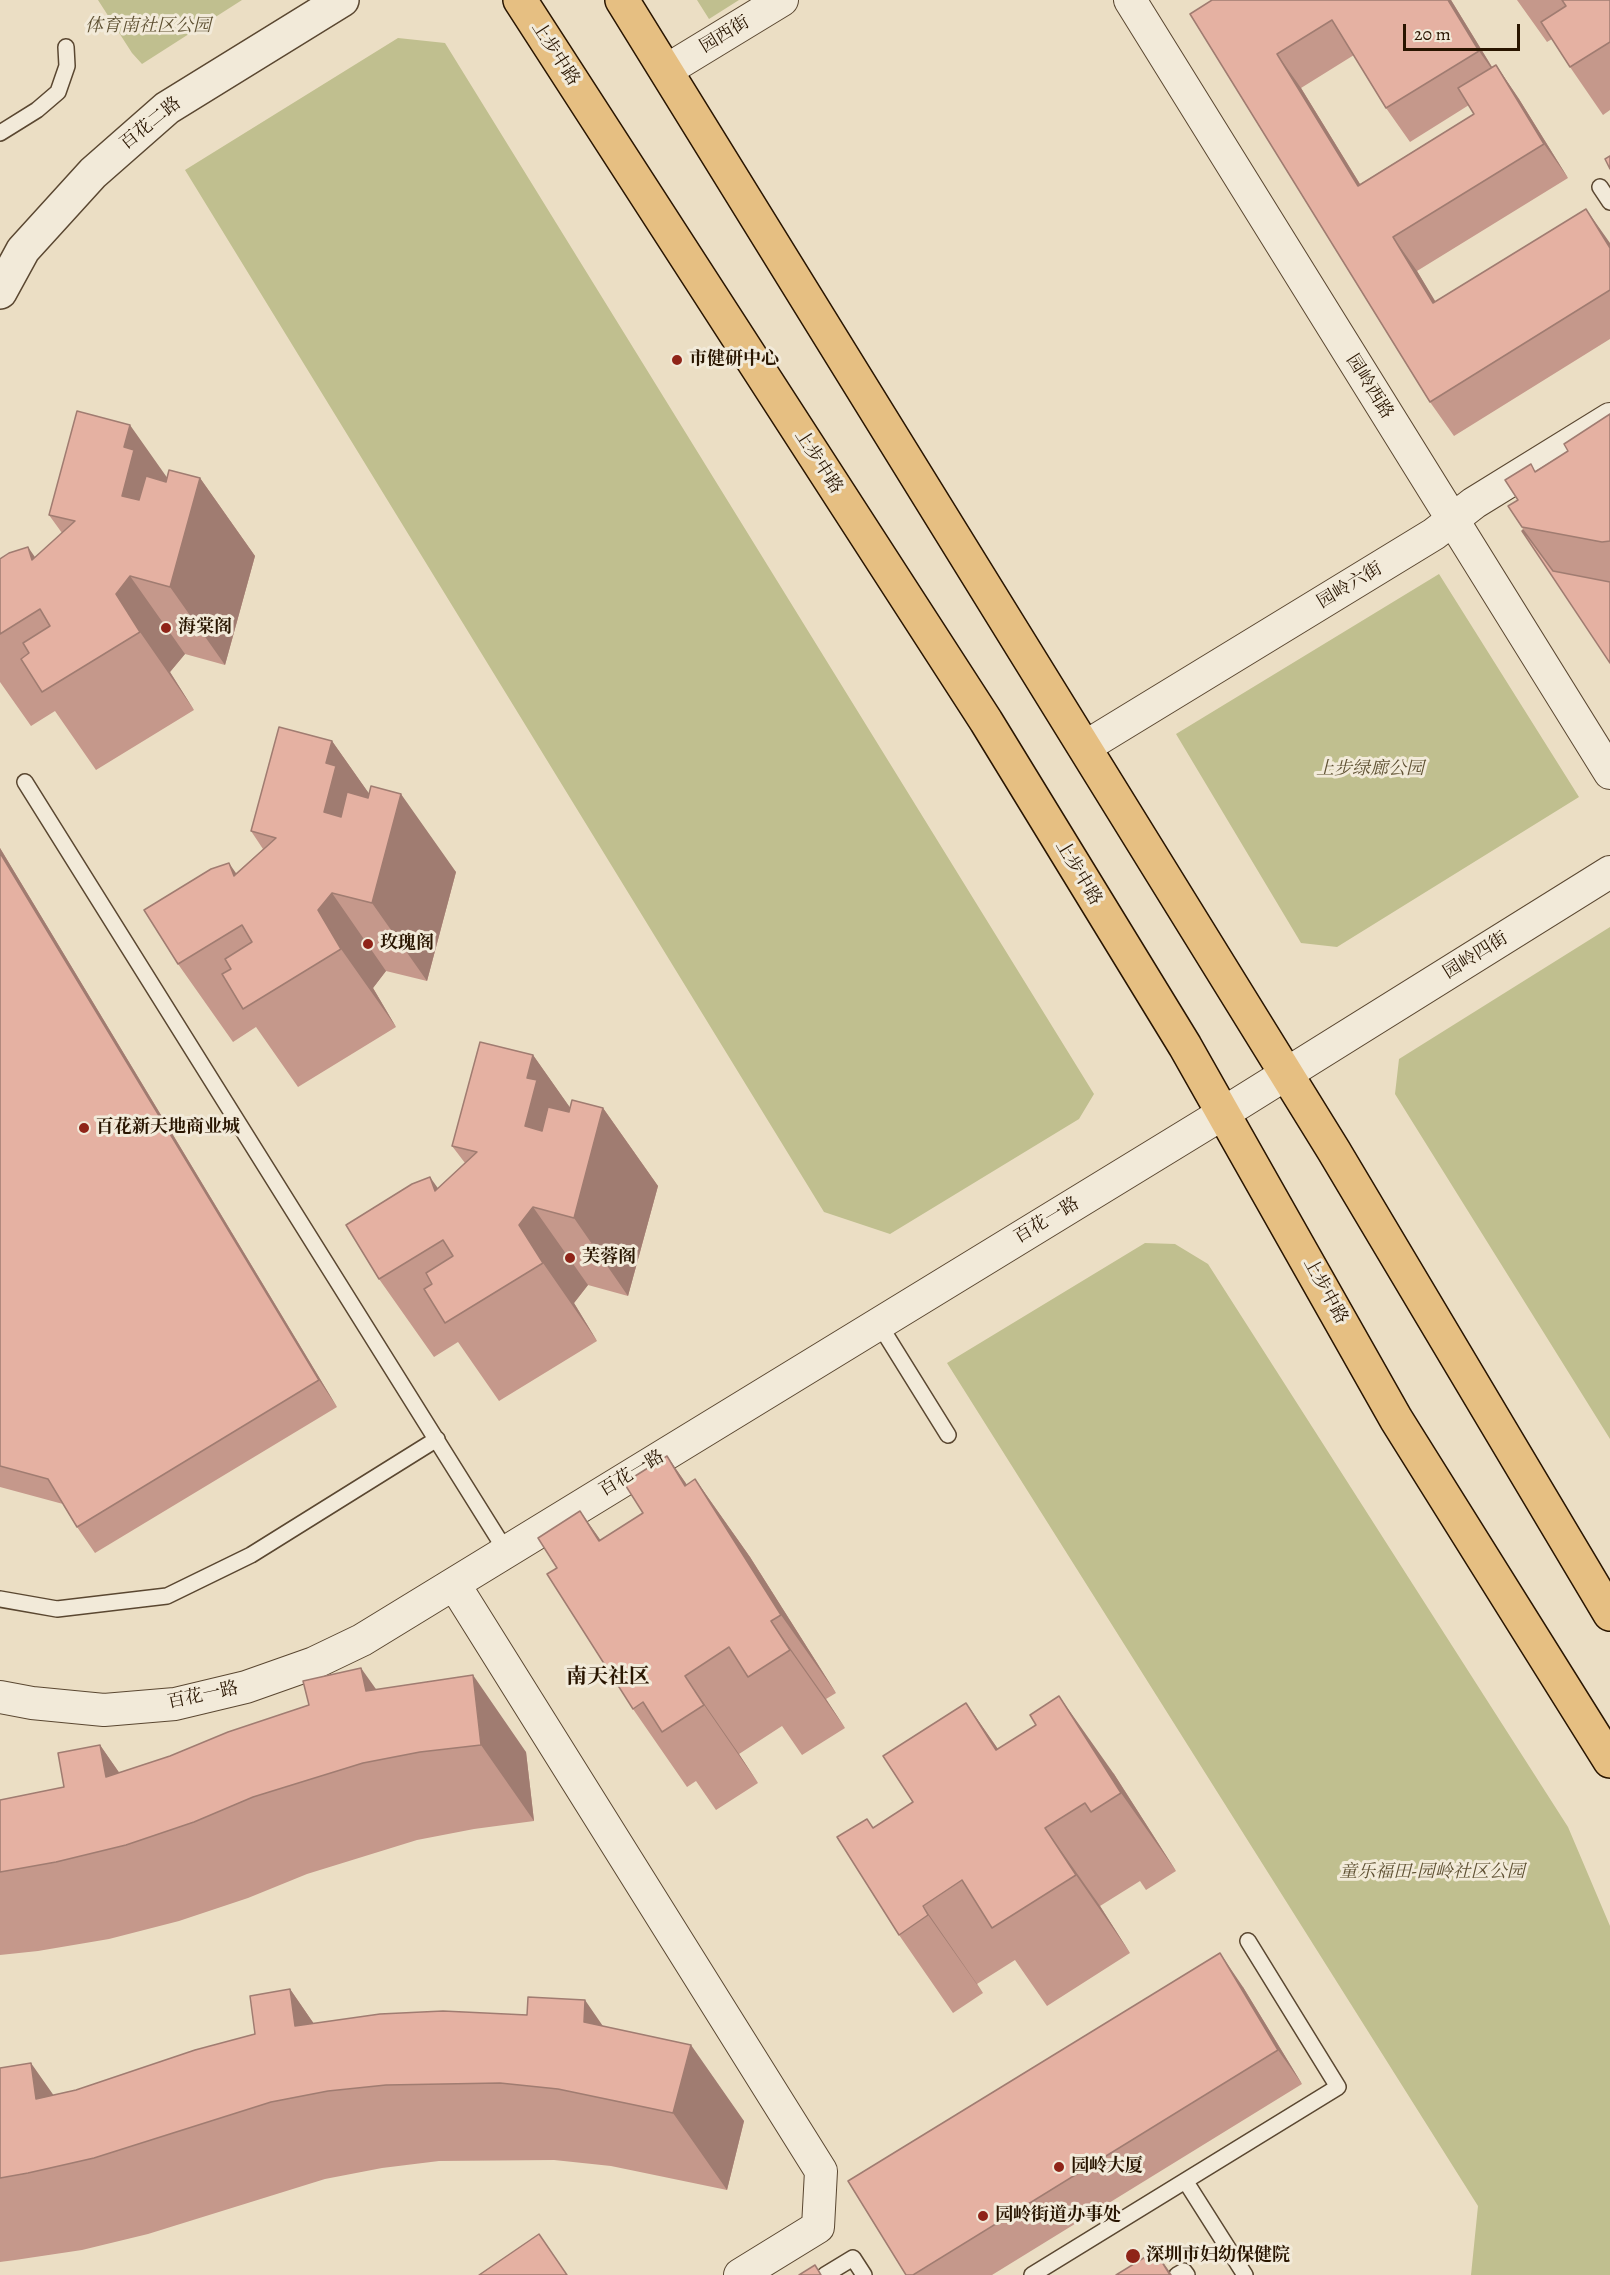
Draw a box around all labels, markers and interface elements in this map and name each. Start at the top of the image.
street label: 园西街 [696,12,754,58]
scale bar [1406,12,1523,50]
park label: 体育南社区公园 [85,16,211,38]
street label: 上步中路 [526,18,584,90]
text: 20 m [1414,22,1451,46]
street label: 百花二路 [116,93,186,155]
place label: 市健研中心 [689,349,779,371]
street label: 园岭西路 [1341,351,1397,423]
marker: 市健研中心 [670,353,684,367]
street label: 上步中路 [789,426,847,498]
street label: 园岭六街 [1314,558,1386,614]
place label: 海棠阁 [178,617,232,639]
marker: 海棠阁 [159,621,173,635]
park label: 上步绿廊公园 [1316,759,1424,781]
street label: 上步中路 [1050,837,1106,909]
street label: 园岭四街 [1440,928,1512,984]
place label: 玫瑰阁 [380,933,434,955]
marker: 玫瑰阁 [361,937,375,951]
place label: 百花新天地商业城 [96,1117,240,1139]
marker: 百花新天地商业城 [77,1121,91,1135]
street label: 百花一路 [1011,1193,1083,1249]
place label: 芙蓉阁 [582,1247,636,1269]
marker: 芙蓉阁 [563,1251,577,1265]
street label: 上步中路 [1298,1254,1352,1328]
street label: 百花一路 [596,1446,668,1502]
district label: 南天社区 [566,1665,650,1691]
street label: 百花一路 [166,1678,240,1714]
park label: 童乐福田-园岭社区公园 [1339,1862,1525,1884]
place label: 园岭大厦 [1071,2156,1143,2178]
marker: 园岭大厦 [1052,2160,1066,2174]
place label: 园岭街道办事处 [995,2205,1121,2227]
marker: 园岭街道办事处 [976,2209,990,2223]
place label: 深圳市妇幼保健院 [1146,2245,1290,2267]
marker: 深圳市妇幼保健院 [1124,2247,1142,2265]

